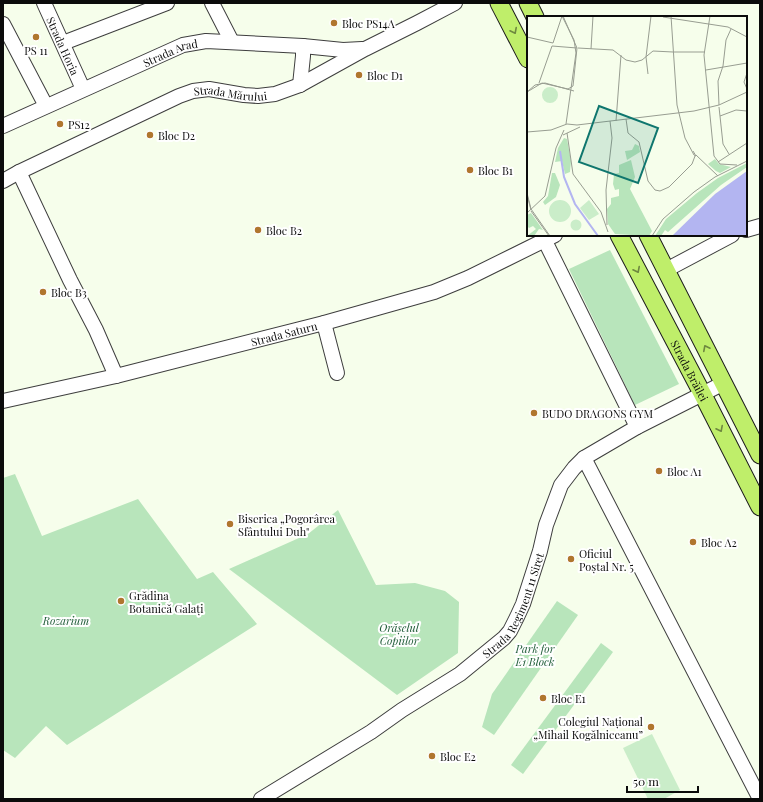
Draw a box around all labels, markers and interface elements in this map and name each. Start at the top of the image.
street label: Strada Horia [44,14,83,78]
place label: Bloc PS14A [342,16,395,31]
inset map [527,16,747,236]
marker: Bloc PS14A [329,18,339,28]
one-way arrow [509,27,516,34]
marker: PS 11 [31,32,41,42]
street label: Strada Arad [140,35,199,70]
place label: PS 11 [24,43,48,58]
place label: Bloc D1 [367,68,403,83]
marker: Bloc D1 [354,70,364,80]
street label: Strada Mărului [193,81,268,104]
place label: PS12 [68,117,90,132]
marker: PS12 [55,119,65,129]
place label: Bloc D2 [158,128,195,143]
marker: Bloc D2 [145,130,155,140]
place label: Bloc B1 [478,163,513,178]
marker: Bloc B1 [465,165,475,175]
place label: Bloc B2 [266,223,302,238]
marker: Bloc B2 [253,225,263,235]
one-way arrow [632,265,640,273]
place label: Bloc B3 [51,285,87,300]
marker: Bloc B3 [38,287,48,297]
street label: Strada Saturn [249,317,319,349]
street label: Strada Brăilei [668,337,712,404]
one-way arrow [703,345,711,353]
place label: BUDO DRAGONS GYM [542,406,653,421]
marker: BUDO DRAGONS GYM [529,408,539,418]
one-way arrow [715,425,723,433]
place label: Bloc A1 [667,464,702,479]
marker: Bloc A1 [654,466,664,476]
place label: Biserica „Pogorârea Sfântului Duh" [238,511,335,539]
marker: Biserica „Pogorârea Sfântului Duh" [225,519,235,529]
place label: Bloc A2 [701,535,737,550]
marker: Bloc A2 [688,537,698,547]
place label: Oficiul Poștal Nr. 5 [579,546,634,574]
street label: Strada Regiment 11 Siret [479,551,547,661]
marker: Oficiul Poștal Nr. 5 [566,554,576,564]
place label: Grădina Botanică Galați [129,588,203,616]
marker: Grădina Botanică Galați [116,596,126,606]
park label: Rozarium [42,613,89,628]
park label: Orășelul Copiilor [379,620,420,648]
park label: Park for E1 Block [514,641,555,669]
place label: Bloc E1 [551,691,586,706]
marker: Bloc E1 [538,693,548,703]
place label: Colegiul Național „Mihail Kogălniceanu” [533,714,643,742]
marker: Colegiul Național „Mihail Kogălniceanu” [646,722,656,732]
place label: Bloc E2 [440,749,476,764]
marker: Bloc E2 [427,751,437,761]
scale bar [627,768,698,794]
text: 50 m [633,773,659,789]

